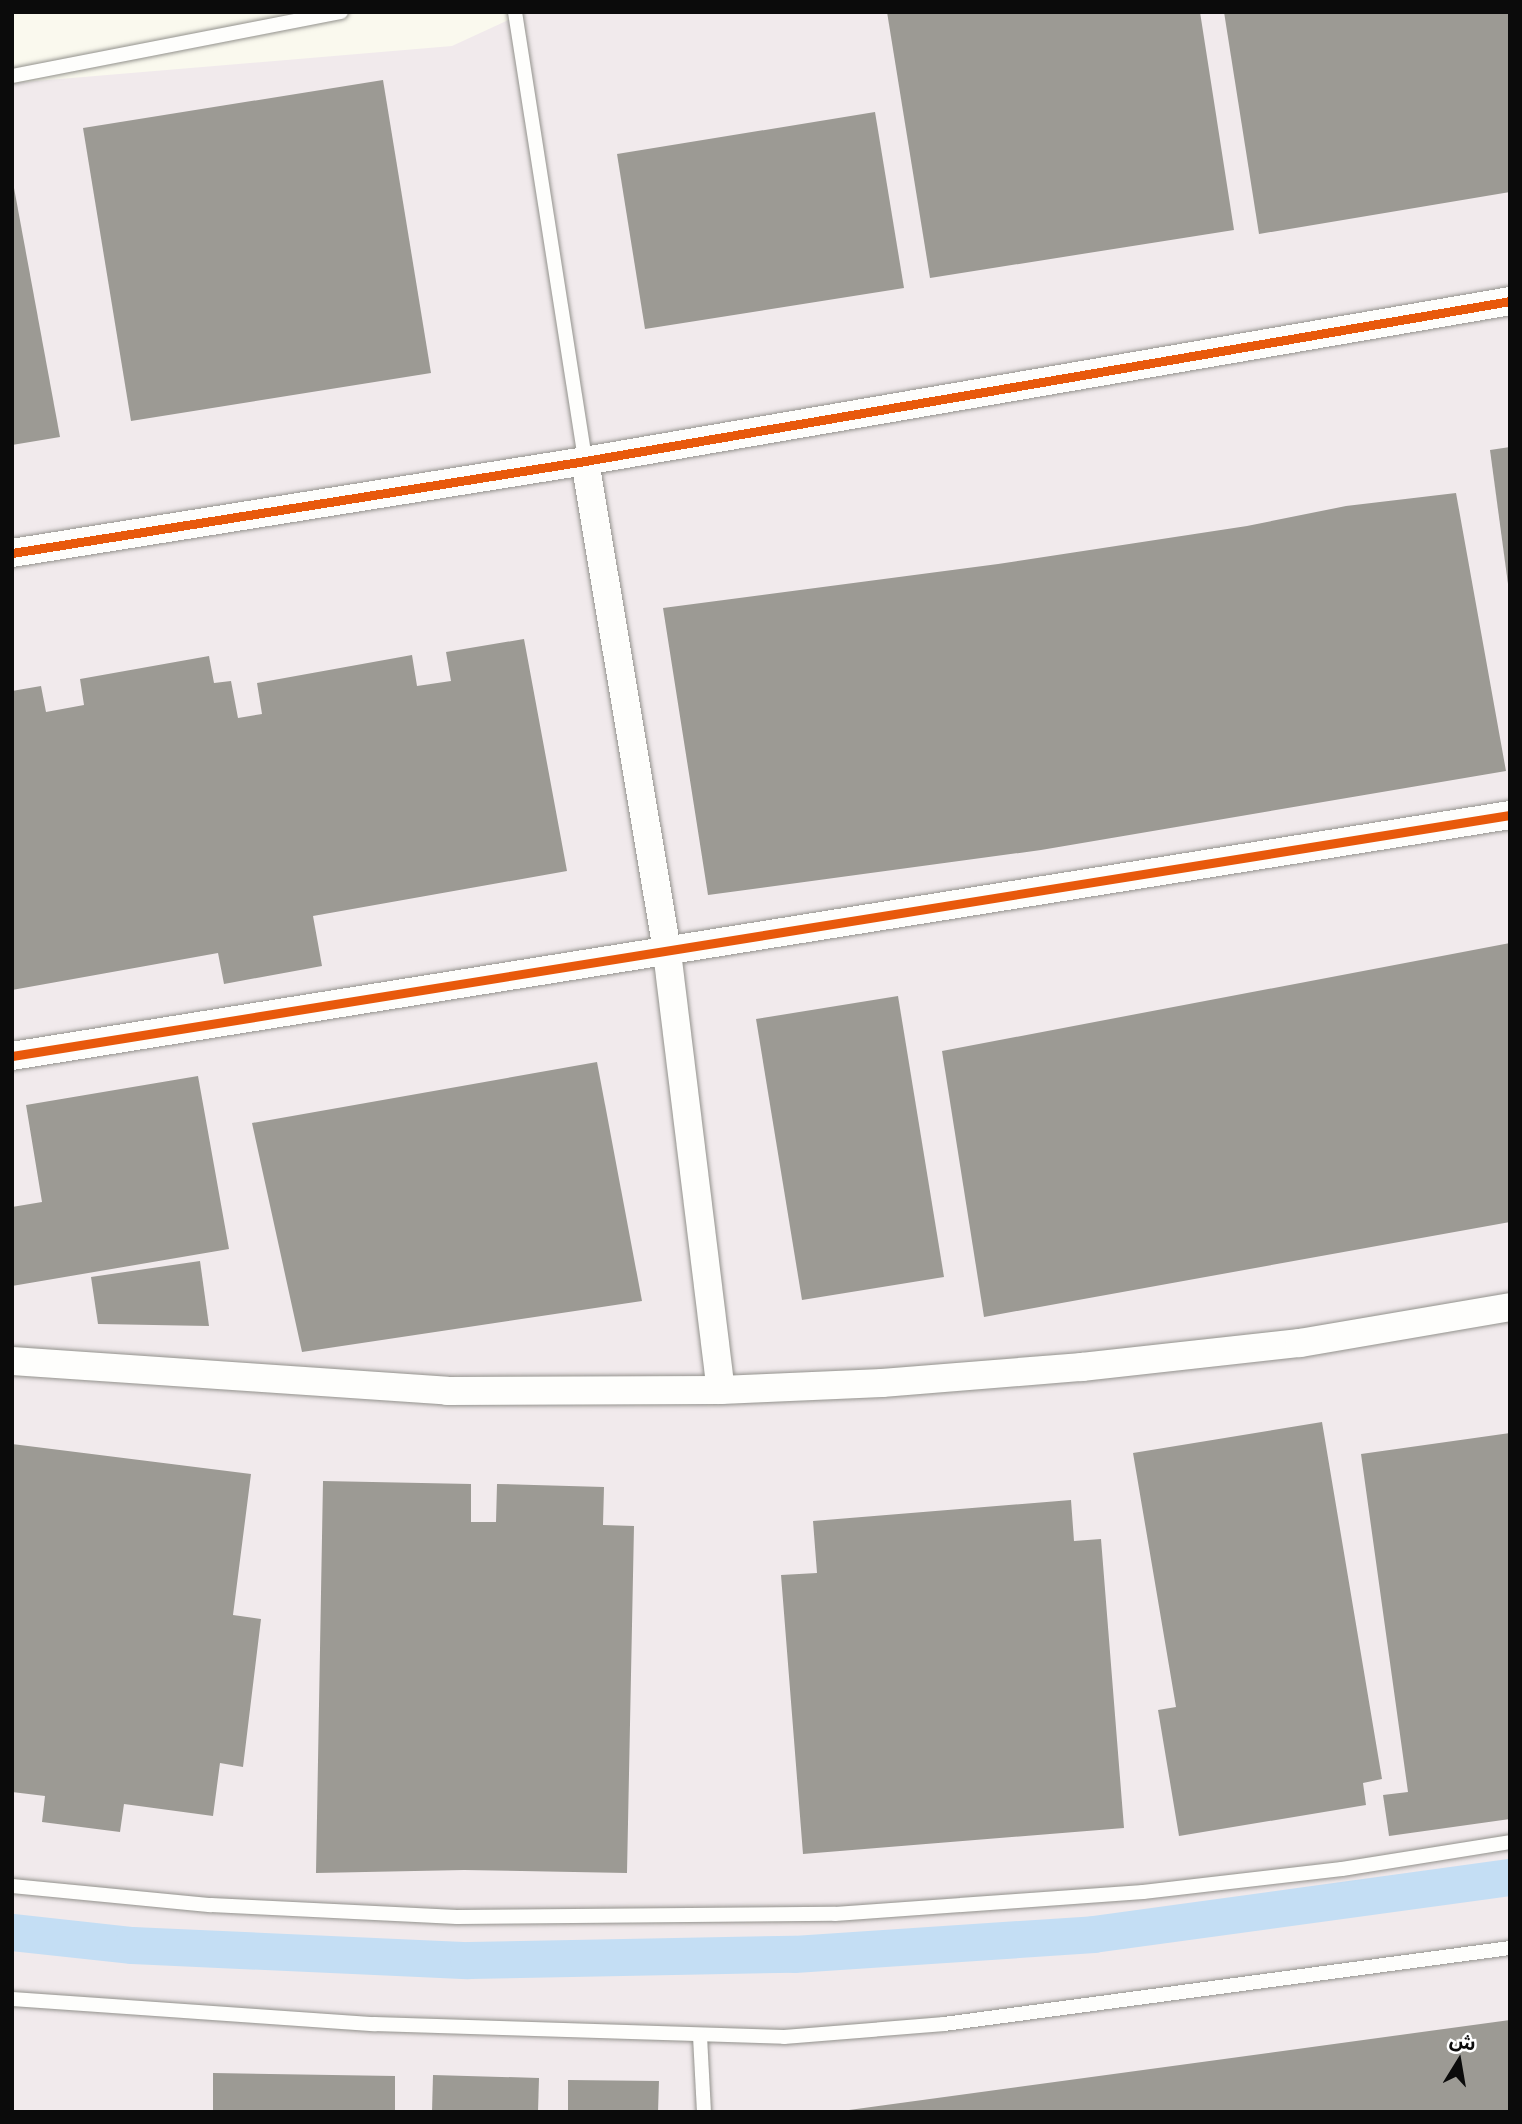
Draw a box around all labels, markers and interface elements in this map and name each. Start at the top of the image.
text: ش [1448,2024,1478,2057]
north arrow [1424,2026,1494,2096]

